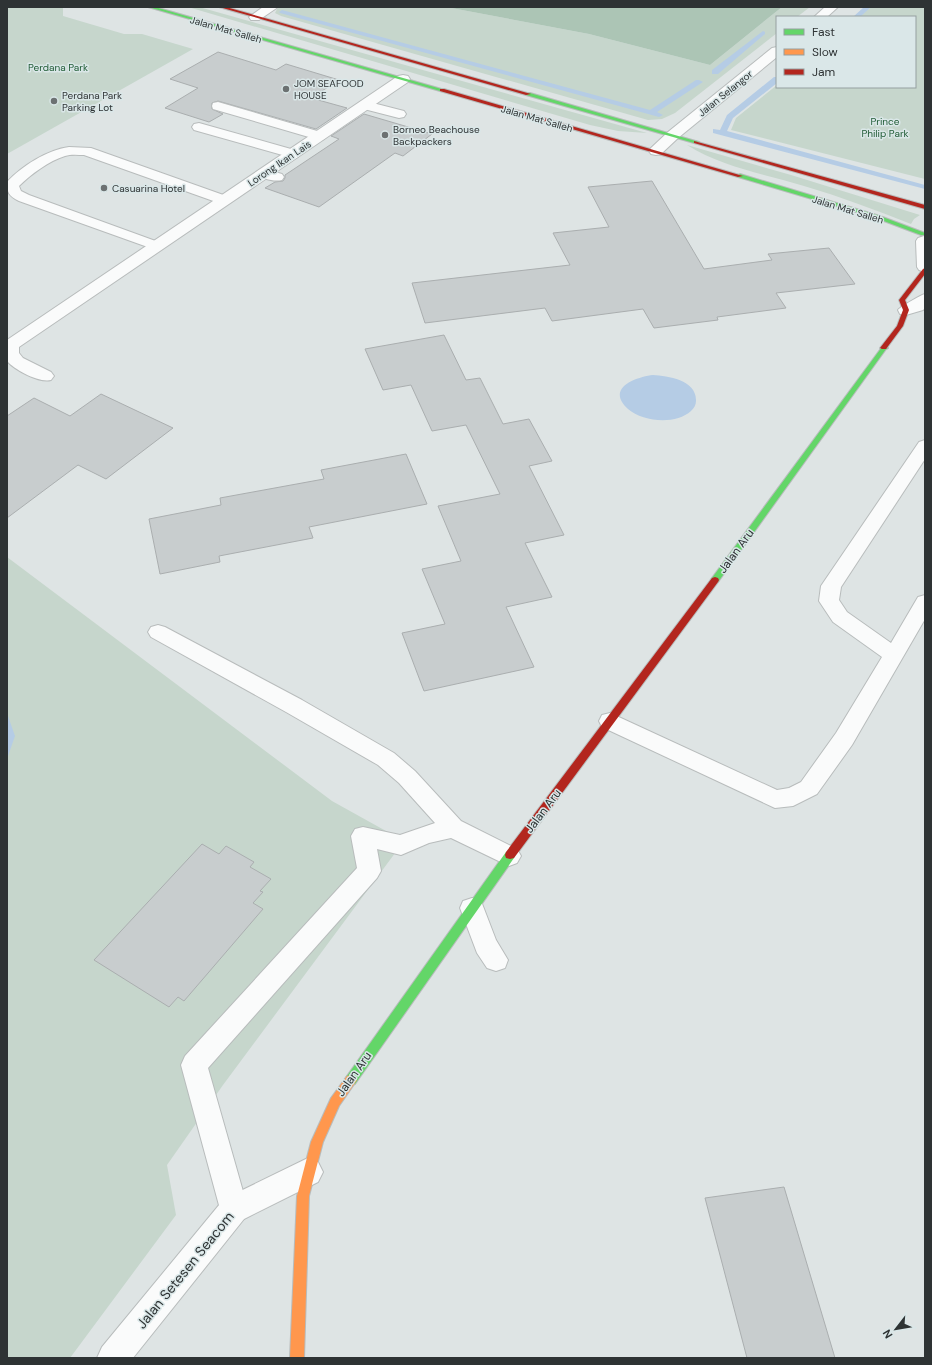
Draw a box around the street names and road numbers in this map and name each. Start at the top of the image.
street label: Jalan Mat Salleh [189,13,263,46]
street label: Jalan Selangor [695,67,755,119]
street label: Jalan Mat Salleh [500,102,574,135]
street label: Lorong Ikan Lais [245,137,313,189]
street label: Jalan Mat Salleh [811,192,885,227]
street label: Jalan Aru [715,526,758,576]
street label: Jalan Aru [521,786,565,836]
street label: Jalan Aru [333,1048,375,1100]
street label: Jalan Setesen Seacom [132,1208,238,1332]

